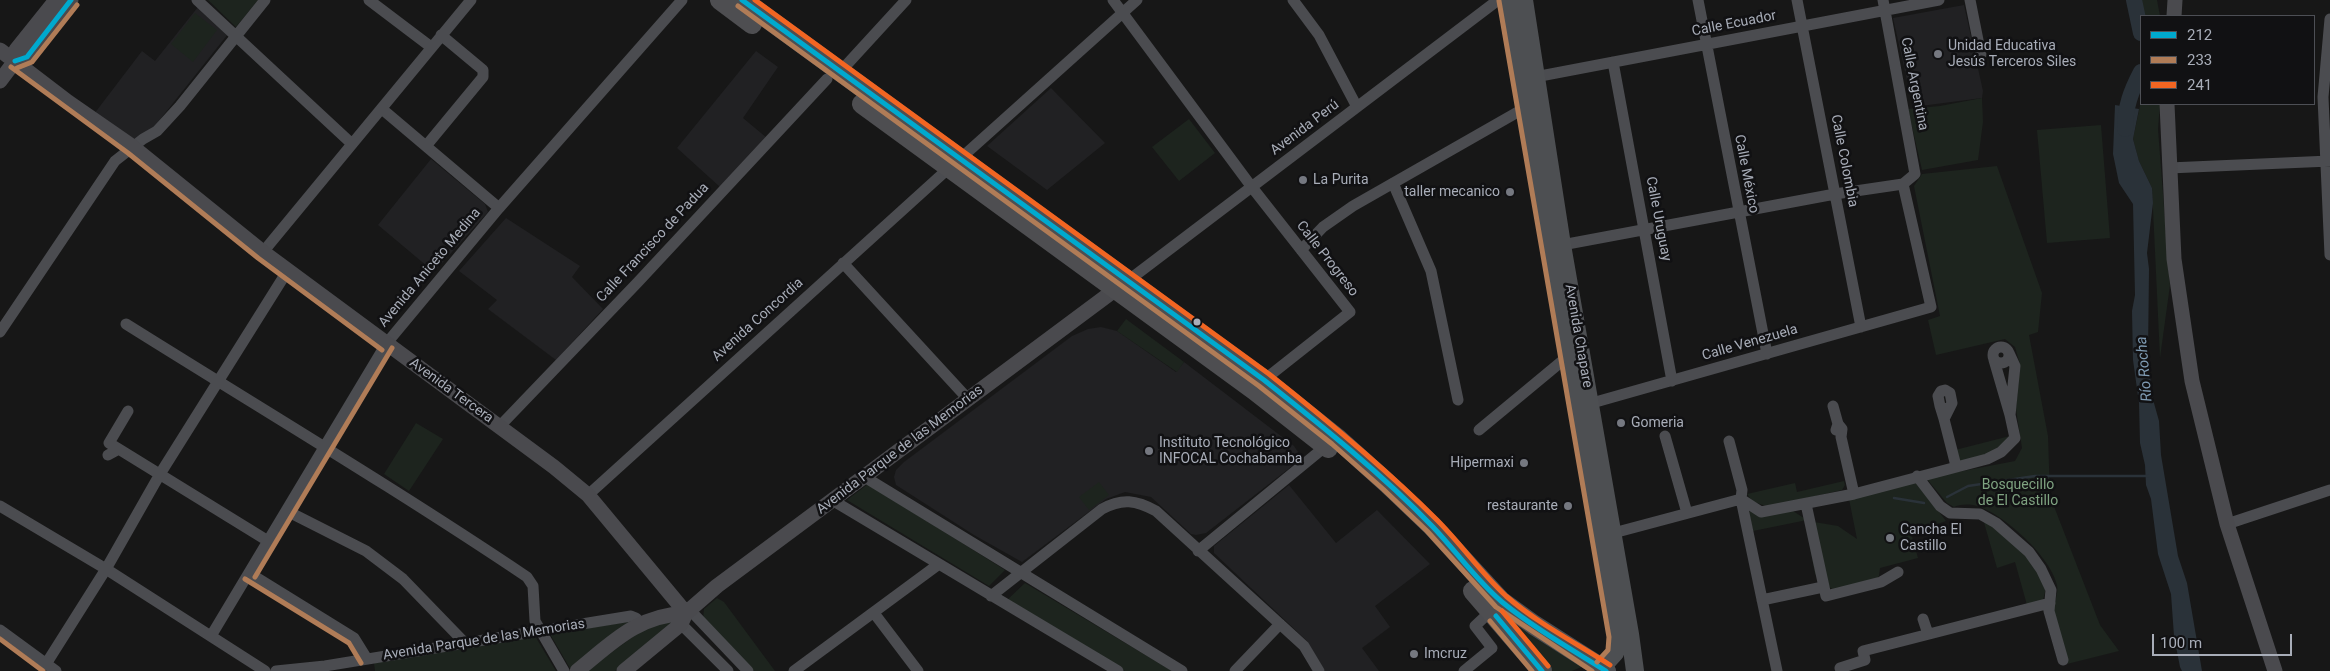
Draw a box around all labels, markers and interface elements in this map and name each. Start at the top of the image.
street label: Calle Ecuador [1690,8,1778,40]
legend [2140,15,2315,105]
text: 212 [2187,26,2212,44]
street label: Calle Argentina [1897,36,1931,132]
place label: Unidad Educativa Jesús Terceros Siles [1948,38,2076,70]
marker: Unidad Educativa Jesús Terceros Siles [1932,48,1944,60]
text: 233 [2187,51,2212,69]
text: 241 [2187,76,2212,94]
street label: Avenida Perú [1267,97,1343,159]
street label: Calle Colombia [1827,113,1861,209]
street label: Calle México [1730,133,1762,215]
place label: La Purita [1313,172,1369,188]
marker: La Purita [1297,174,1309,186]
street label: Calle Uruguay [1642,175,1674,263]
street label: Calle Francisco de Padua [593,180,713,306]
place label: taller mecanico [1404,184,1500,200]
marker: taller mecanico [1504,186,1516,198]
street label: Avenida Aniceto Medina [375,205,485,331]
street label: Calle Progreso [1292,218,1362,300]
street label: Avenida Concordia [709,275,807,365]
street label: Avenida Chapare [1561,283,1595,389]
unlabelled marker [1192,317,1202,327]
street label: Calle Venezuela [1700,321,1800,365]
water label: Río Rocha [2133,336,2157,402]
street label: Avenida Tercera [406,355,496,427]
street label: Avenida Parque de las Memorias [813,382,987,518]
place label: Gomeria [1631,415,1684,431]
marker: Gomeria [1615,417,1627,429]
place label: Instituto Tecnológico INFOCAL Cochabamba [1159,435,1302,468]
marker: Instituto Tecnológico INFOCAL Cochabamba [1143,445,1155,457]
place label: Hipermaxi [1450,455,1514,471]
marker: Hipermaxi [1518,457,1530,469]
park label: Bosquecillo de El Castillo [1978,477,2058,510]
place label: restaurante [1487,498,1558,514]
marker: restaurante [1562,500,1574,512]
place label: Cancha El Castillo [1900,522,1962,554]
marker: Cancha El Castillo [1884,532,1896,544]
street label: Avenida Parque de las Memorias [382,616,586,664]
scale bar [2155,624,2295,656]
text: 100 m [2160,634,2202,652]
place label: Imcruz [1424,646,1467,662]
marker: Imcruz [1408,648,1420,660]

